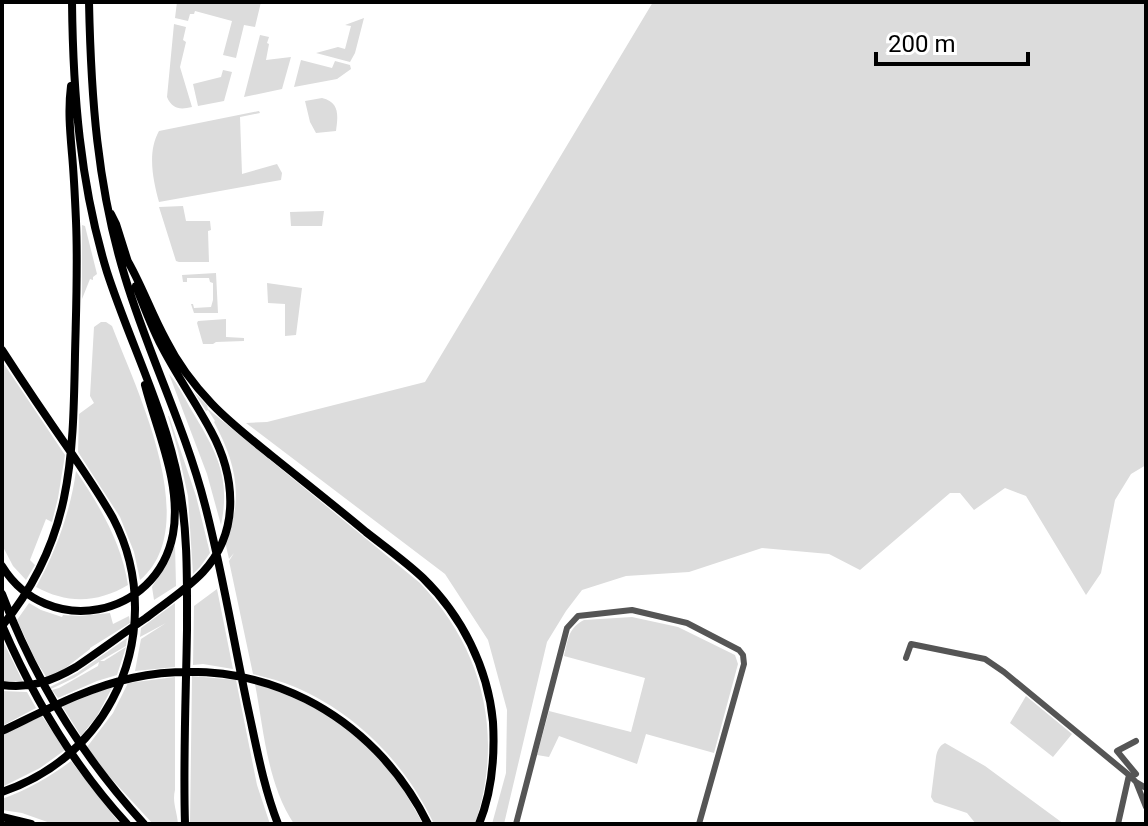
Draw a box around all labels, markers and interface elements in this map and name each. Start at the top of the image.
scale bar [876,16,1028,66]
text: 200 m [888,30,955,58]

